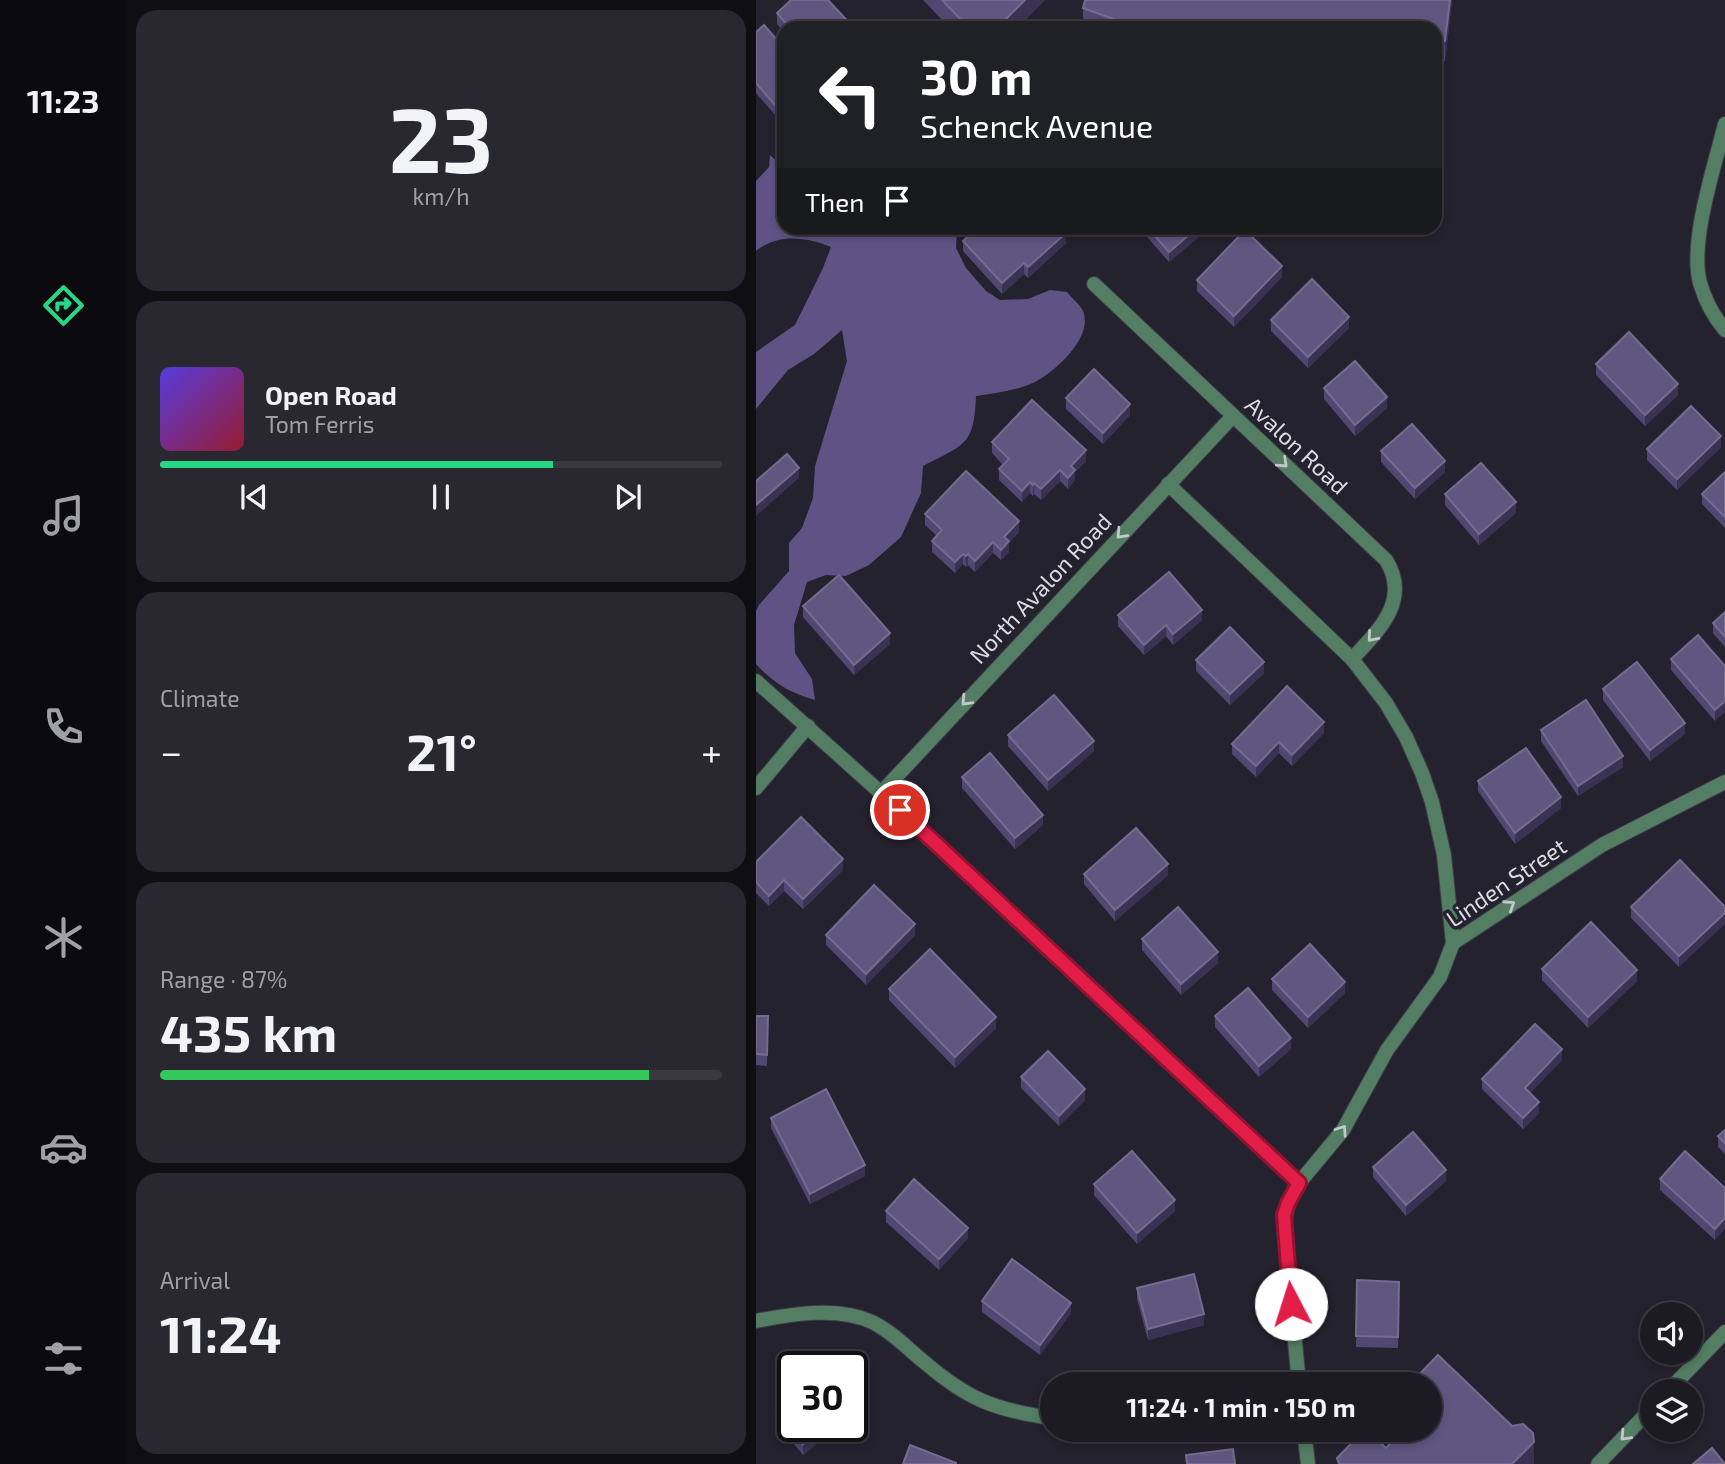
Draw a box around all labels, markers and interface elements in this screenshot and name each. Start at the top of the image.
text: 30 m [920,46,1032,105]
icon: left [805,49,896,140]
text: 11:23 [27,81,99,119]
text: 23 [389,82,493,191]
text: Schenck Avenue [920,106,1153,144]
text: km/h [412,182,470,210]
icon: arrive [878,182,916,220]
text: Then [805,186,864,217]
icon: directions [39,281,88,330]
text: Open Road [265,379,397,410]
street label: Avalon Road [1240,390,1354,500]
text: Tom Ferris [265,410,374,438]
one-way arrow [1275,455,1288,468]
icon: previous [235,478,273,516]
icon: pause [422,478,460,516]
icon: next [609,478,647,516]
icon: music [39,491,88,540]
street label: North Avalon Road [963,507,1117,669]
one-way arrow [1117,526,1130,539]
one-way arrow [1368,629,1380,642]
text: Climate [160,684,240,712]
one-way arrow [962,693,975,706]
icon: phone [39,702,88,751]
text: 21° [406,719,477,781]
text: − [160,728,182,774]
text: + [701,728,722,774]
pin [870,780,930,840]
icon: arrive [881,791,919,829]
street label: Linden Street [1441,831,1572,932]
one-way arrow [1502,901,1515,914]
icon: climate [39,913,88,962]
text: Range · 87% [160,965,287,993]
text: 435 km [160,1000,337,1062]
icon: car [39,1123,88,1172]
one-way arrow [1334,1125,1346,1138]
text: Arrival [160,1266,230,1294]
position arrow [1254,1267,1328,1341]
text: 11:24 [160,1301,282,1363]
map controls [1640,1302,1703,1442]
button: sound [1640,1302,1703,1365]
icon: filters [39,1334,88,1383]
speed limit sign: 30 [777,1351,868,1442]
button: layers [1640,1379,1703,1442]
text: 11:24 · 1 min · 150 m [1126,1391,1356,1422]
one-way arrow [1621,1428,1634,1441]

